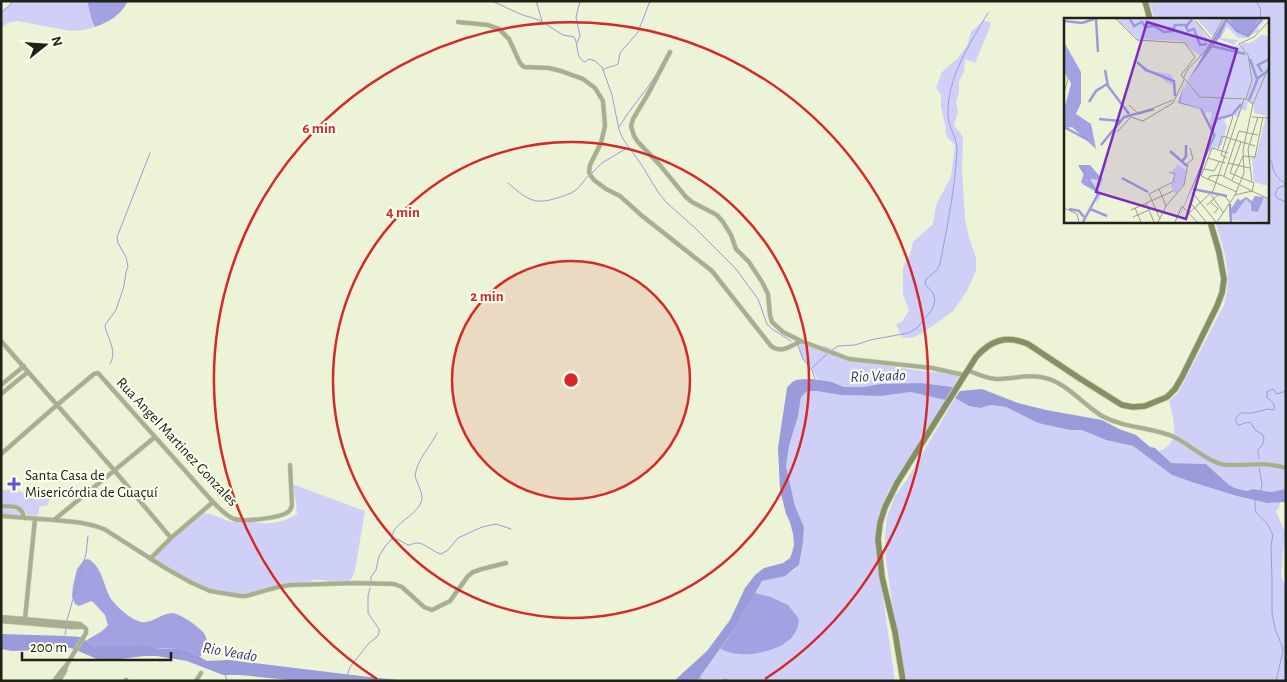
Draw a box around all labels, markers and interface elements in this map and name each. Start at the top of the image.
inset map [1064,18,1270,222]
north arrow [20,20,70,70]
text: N [48,35,65,48]
text: 6 min [302,121,336,136]
text: 4 min [386,205,420,220]
text: 2 min [470,289,504,304]
water label: Rio Veado [850,367,906,385]
centre of rings [562,371,580,389]
street label: Rua Angel Martinez Gonzales [114,375,240,509]
place label: Santa Casa de Misericórdia de Guaçuí [25,468,158,500]
marker: Santa Casa de Misericórdia de Guaçuí [7,477,21,491]
scale bar [22,630,171,662]
water label: Rio Veado [201,639,259,665]
text: 200 m [30,640,67,655]

